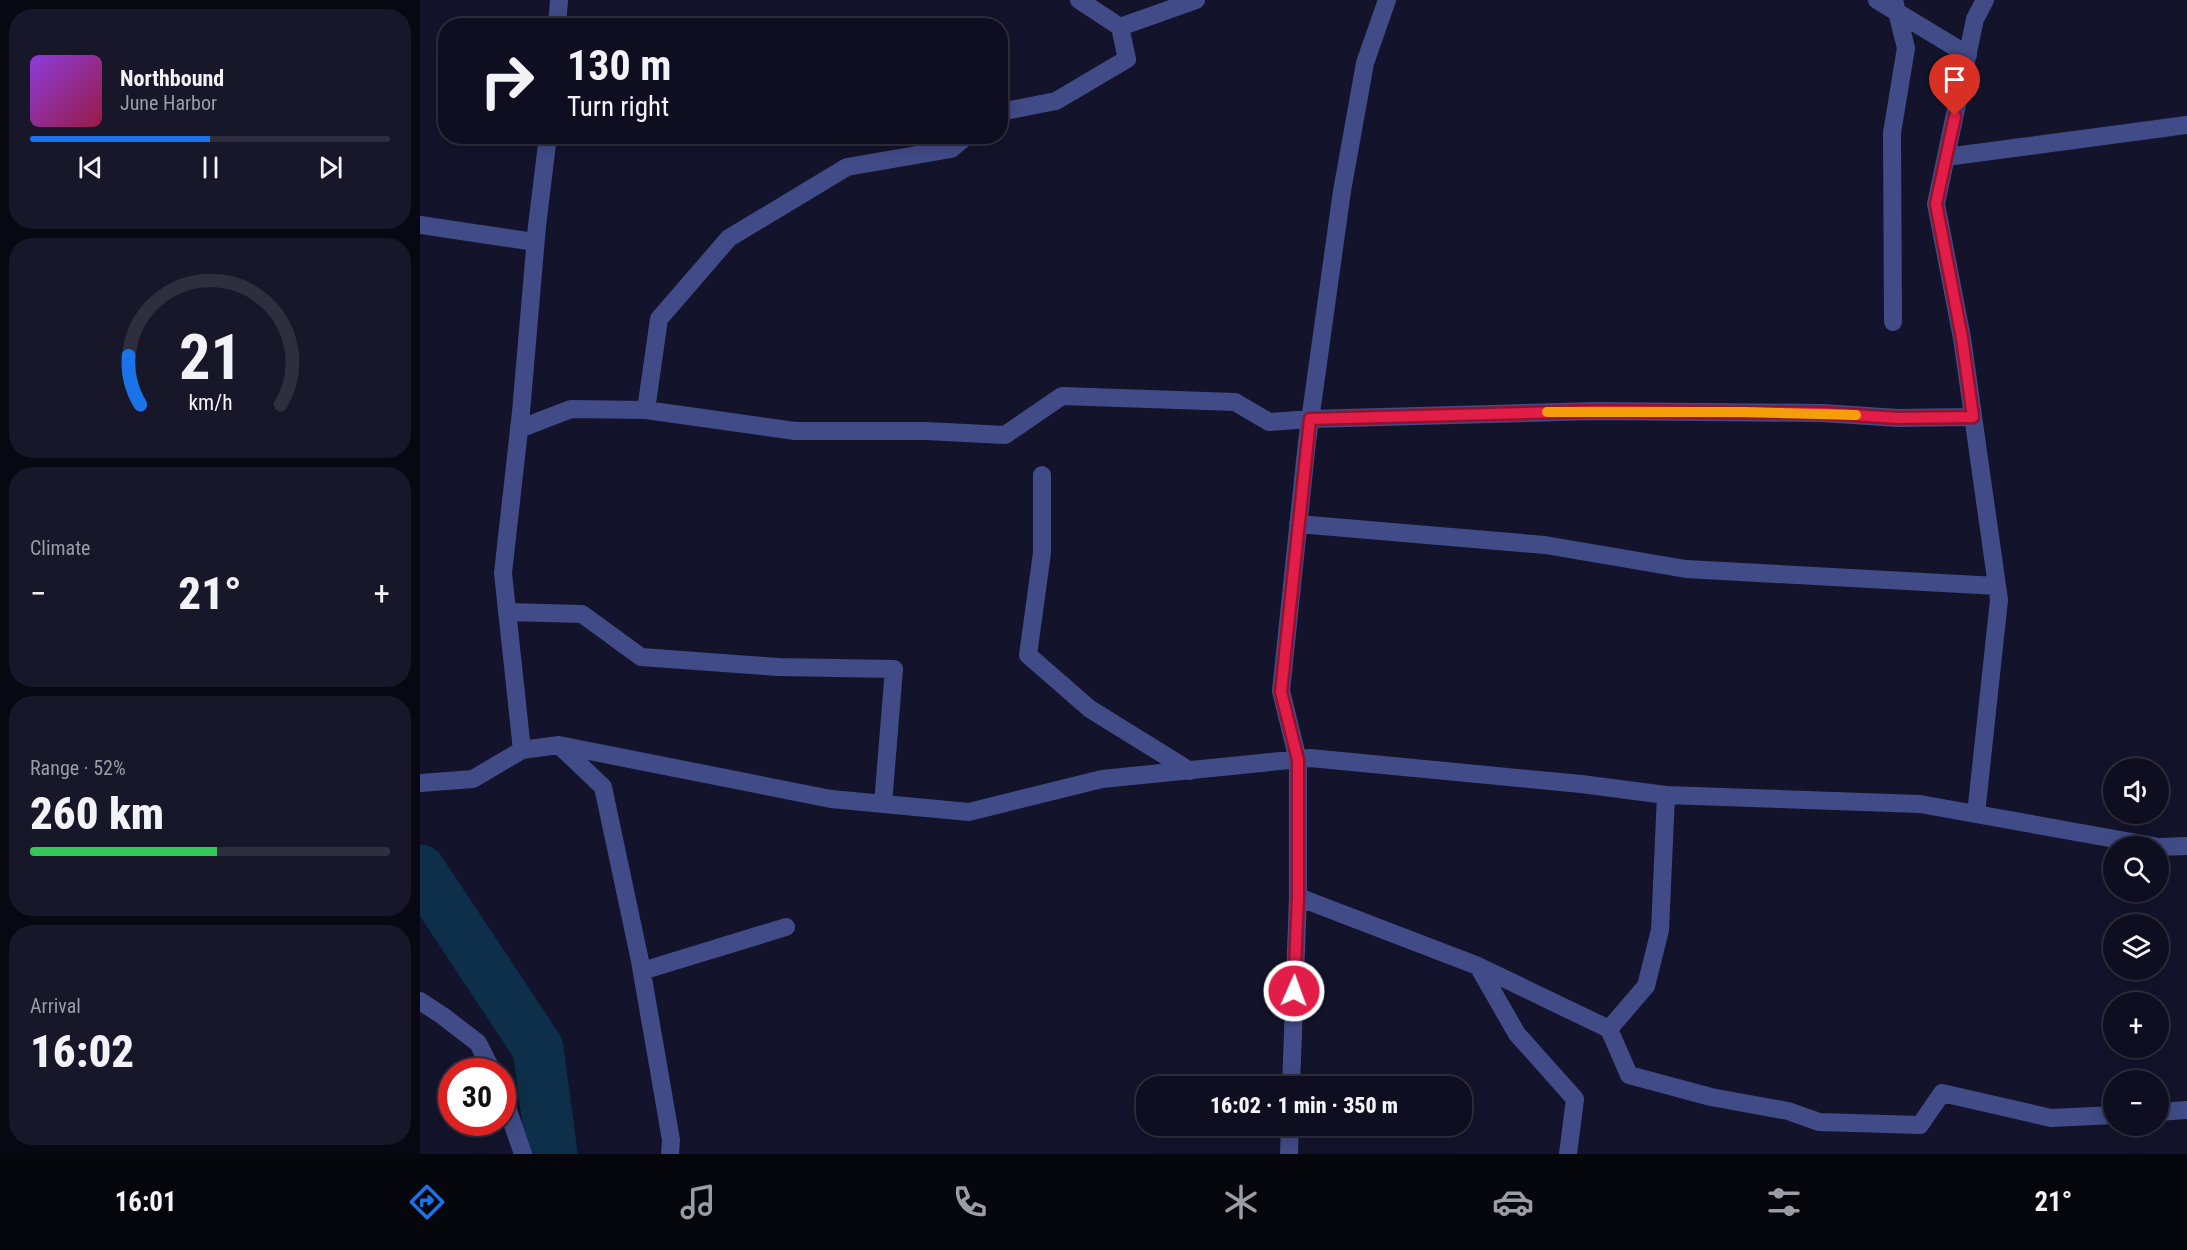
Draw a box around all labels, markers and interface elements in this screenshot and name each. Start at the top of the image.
text: 130 m [567,41,672,90]
icon: right [468,42,546,120]
pin [1929,54,1980,116]
icon: arrive [1938,63,1971,96]
text: Northbound [120,66,224,91]
text: June Harbor [120,91,217,115]
text: Turn right [567,91,669,123]
icon: previous [74,151,107,184]
icon: pause [194,151,227,184]
icon: next [314,151,347,184]
text: 21 [178,321,242,394]
text: km/h [188,390,232,415]
text: Climate [30,536,90,560]
text: 21° [178,567,242,620]
text: − [30,574,47,613]
text: + [374,574,390,613]
text: Range · 52% [30,756,126,780]
map controls [2103,758,2169,1136]
button: sound [2103,758,2169,824]
text: 260 km [30,787,164,840]
button: search [2103,836,2169,902]
button: layers [2103,914,2169,980]
position arrow [1262,959,1326,1023]
button: + [2103,992,2169,1058]
text: Arrival [30,994,81,1018]
text: 16:02 [30,1025,134,1078]
speed limit sign: 30 [438,1058,516,1136]
button: − [2103,1070,2169,1136]
text: 16:02 · 1 min · 350 m [1210,1093,1398,1118]
icon: directions [406,1181,448,1223]
icon: music [677,1181,719,1223]
icon: phone [949,1181,991,1223]
icon: climate [1220,1181,1262,1223]
icon: car [1492,1181,1534,1223]
icon: filters [1763,1181,1805,1223]
text: 16:01 [115,1186,177,1218]
text: 21° [2034,1186,2072,1218]

